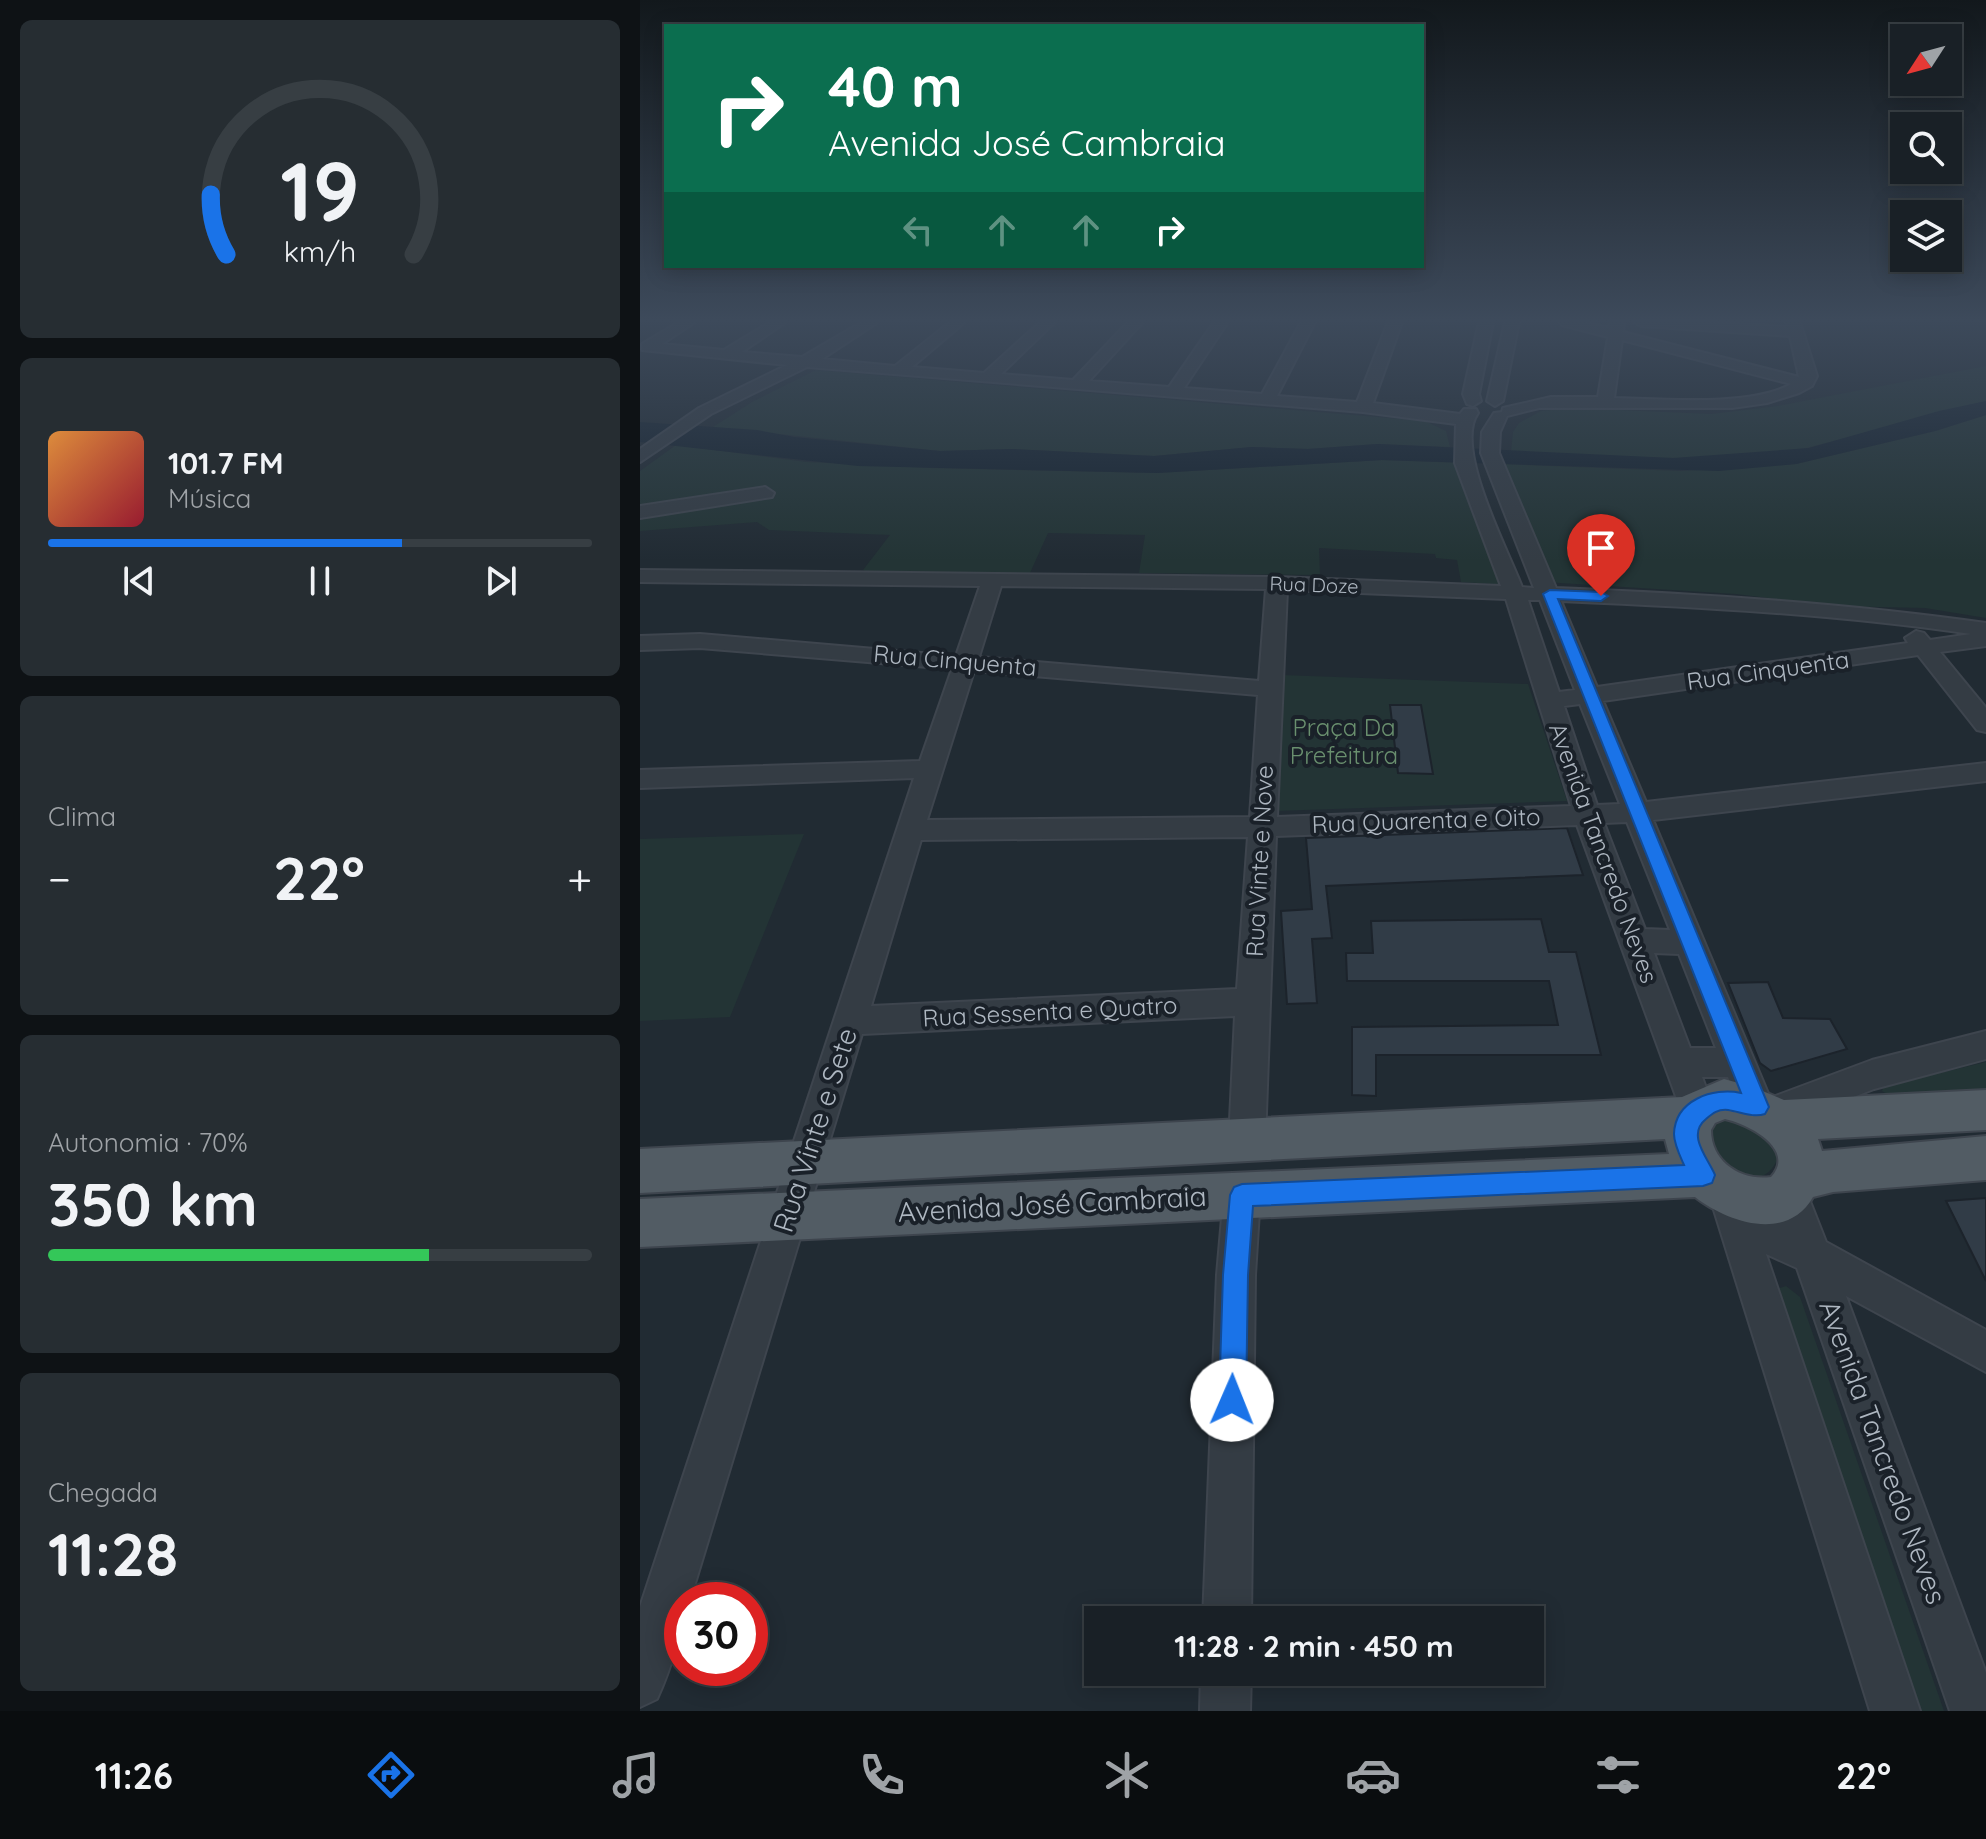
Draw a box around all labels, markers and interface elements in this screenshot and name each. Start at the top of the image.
north arrow [1890,24,1962,96]
map controls [1890,24,1962,272]
text: 40 m [828,51,963,121]
icon: right [696,56,800,160]
button: search [1890,112,1962,184]
text: Avenida José Cambraia [828,120,1226,165]
text: 19 [280,138,360,242]
button: layers [1890,200,1962,272]
icon: left [896,208,940,252]
icon: ahead [980,208,1024,252]
icon: ahead [1064,208,1108,252]
icon: right [1148,208,1192,252]
text: km/h [284,233,356,269]
text: 101.7 FM [168,444,284,482]
text: Música [168,482,251,515]
pin [1567,514,1635,596]
icon: arrive [1579,526,1623,570]
icon: previous [117,559,161,603]
icon: pause [298,559,342,603]
icon: next [479,559,523,603]
street label: Rua Doze [1269,570,1359,599]
street label: Rua Cinquenta [872,638,1038,682]
street label: Rua Cinquenta [1685,644,1851,696]
park label: Praça Da Prefeitura [1290,712,1398,770]
street label: Avenida Tancredo Neves [1543,718,1665,987]
street label: Rua Vinte e Nove [1239,764,1279,957]
text: Clima [48,800,116,833]
street label: Rua Quarenta e Oito [1311,801,1541,839]
text: 22° [273,840,365,915]
text: − [48,851,71,906]
text: + [567,851,592,906]
street label: Rua Sessenta e Quatro [922,989,1178,1033]
street label: Rua Vinte e Sete [765,1023,864,1236]
text: Autonomia · 70% [48,1126,248,1159]
text: 350 km [48,1166,258,1241]
street label: Avenida José Cambraia [897,1178,1207,1229]
street label: Avenida Tancredo Neves [1812,1295,1955,1608]
position arrow [1190,1358,1274,1442]
text: Chegada [48,1476,158,1509]
text: 11:28 [48,1516,178,1591]
speed limit sign: 30 [664,1582,768,1686]
text: 11:28 · 2 min · 450 m [1174,1627,1454,1665]
icon: directions [363,1747,419,1803]
icon: music [608,1747,664,1803]
icon: phone [854,1747,910,1803]
icon: climate [1099,1747,1155,1803]
icon: car [1345,1747,1401,1803]
icon: filters [1590,1747,1646,1803]
text: 11:26 [95,1753,173,1798]
text: 22° [1836,1753,1891,1798]

